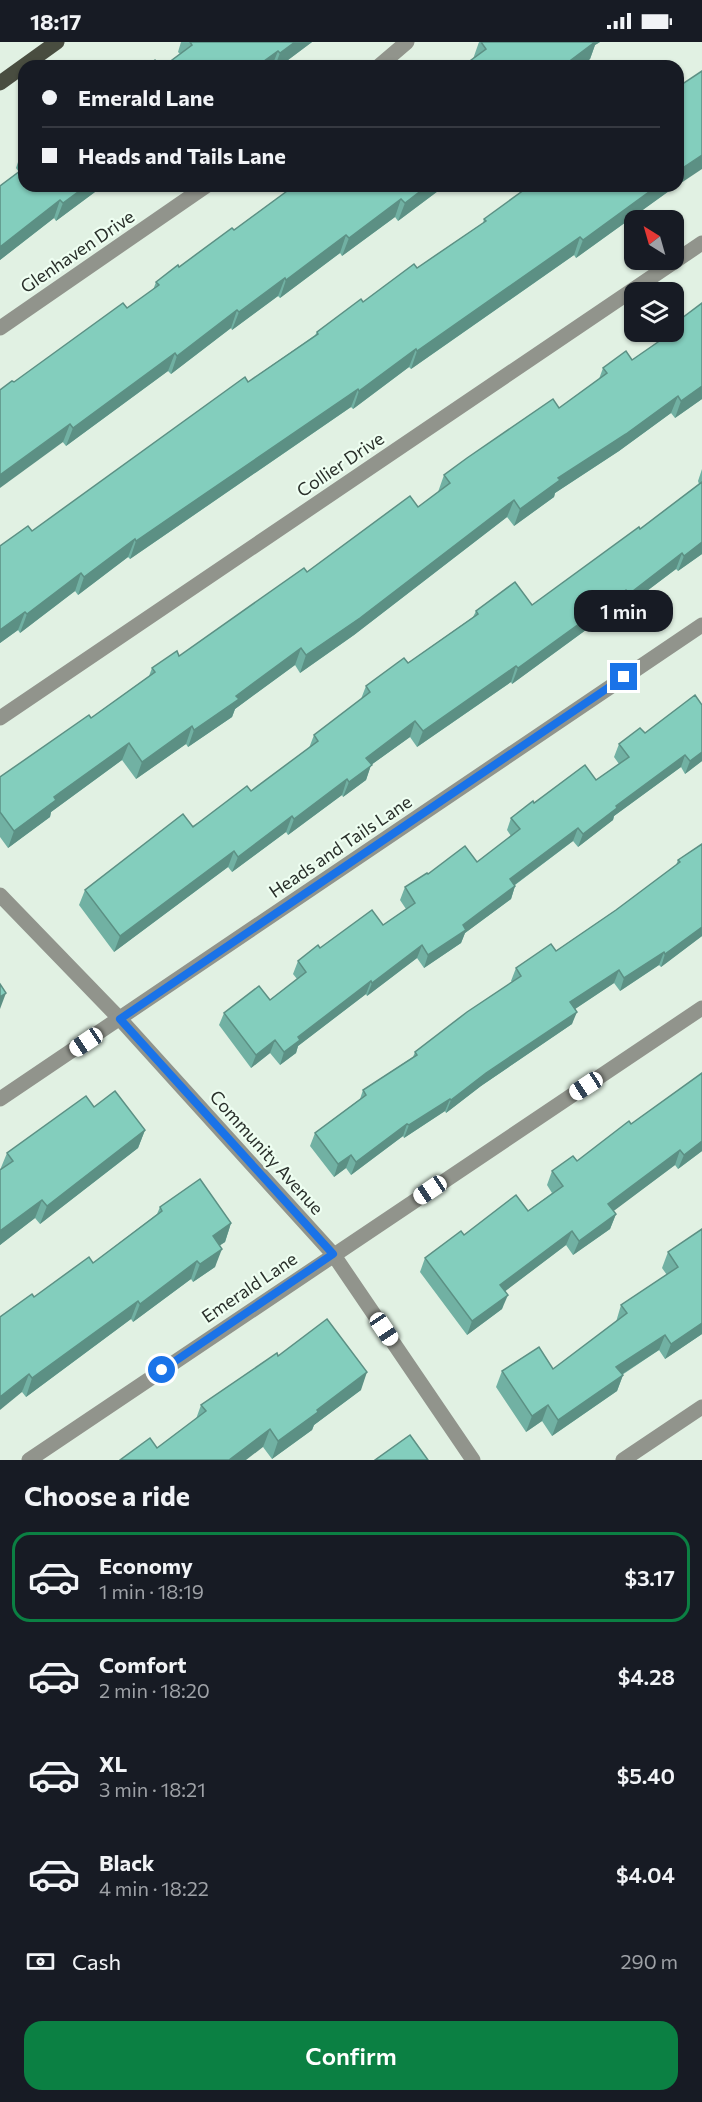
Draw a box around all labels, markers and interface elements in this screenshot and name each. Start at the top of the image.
text: 18:17 [30,8,81,35]
text: Emerald Lane [78,84,214,111]
text: Heads and Tails Lane [78,142,286,169]
street label: Glenhaven Drive [16,205,138,297]
north arrow [624,210,684,270]
map controls [624,210,684,342]
button: layers [624,282,684,342]
street label: Collier Drive [292,427,388,501]
callout: 1 min [574,590,674,632]
text: 1 min [600,599,647,623]
route end [610,663,637,690]
street label: Heads and Tails Lane [264,790,416,902]
car [66,1024,106,1060]
car [566,1069,606,1103]
street label: Community Avenue [205,1085,329,1219]
car [410,1172,450,1208]
street label: Emerald Lane [197,1247,301,1327]
car [366,1309,402,1349]
route start [148,1356,175,1383]
text: Choose a ride [24,1479,190,1512]
icon: car [27,1550,81,1604]
text: Economy [99,1552,193,1579]
text: $3.17 [624,1564,675,1591]
text: 1 min · 18:19 [99,1579,204,1603]
icon: car [27,1649,81,1703]
text: Comfort [99,1651,187,1678]
text: $4.28 [618,1663,675,1690]
text: 2 min · 18:20 [99,1678,210,1702]
icon: car [27,1748,81,1802]
text: XL [99,1750,127,1777]
text: $5.40 [617,1762,675,1789]
text: 3 min · 18:21 [99,1777,206,1801]
icon: car [27,1847,81,1901]
text: Black [99,1849,154,1876]
text: $4.04 [616,1861,675,1888]
text: 4 min · 18:22 [99,1876,209,1900]
icon: cash [24,1945,57,1978]
text: Cash [72,1948,121,1975]
text: 290 m [620,1949,678,1973]
button: Confirm [24,2021,678,2090]

